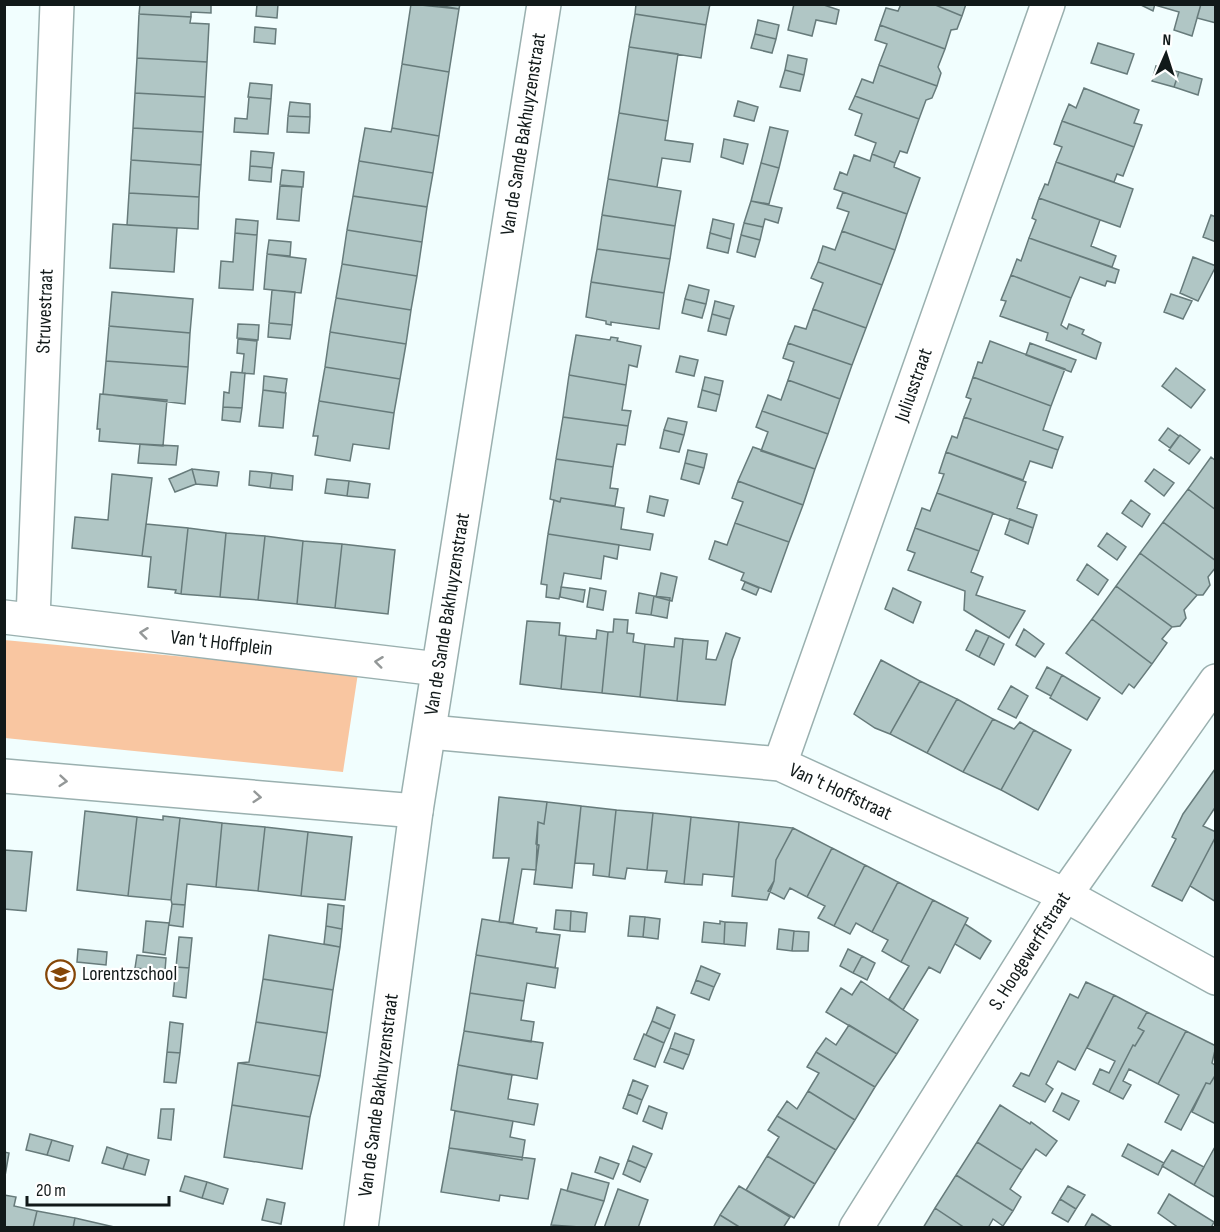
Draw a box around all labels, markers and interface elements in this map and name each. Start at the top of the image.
north arrow [1136,24,1196,84]
street label: Van de Sande Bakhuyzenstraat [495,31,551,237]
text: N [1162,31,1171,50]
street label: Struvestraat [31,268,59,354]
street label: Juliusstraat [889,345,938,426]
street label: Van de Sande Bakhuyzenstraat [419,511,475,717]
street label: Van 't Hoffplein [169,625,274,661]
one-way arrow [140,627,149,640]
one-way arrow [375,656,384,668]
street label: Van 't Hoffstraat [785,758,896,826]
one-way arrow [58,774,67,787]
one-way arrow [253,791,262,804]
street label: S. Hoogewerffstraat [984,887,1076,1015]
school or university icon: Lorentzschool [45,958,77,990]
place label: Lorentzschool [82,962,177,986]
street label: Van de Sande Bakhuyzenstraat [353,992,404,1198]
scale bar [27,1169,170,1207]
text: 20 m [36,1180,66,1201]

